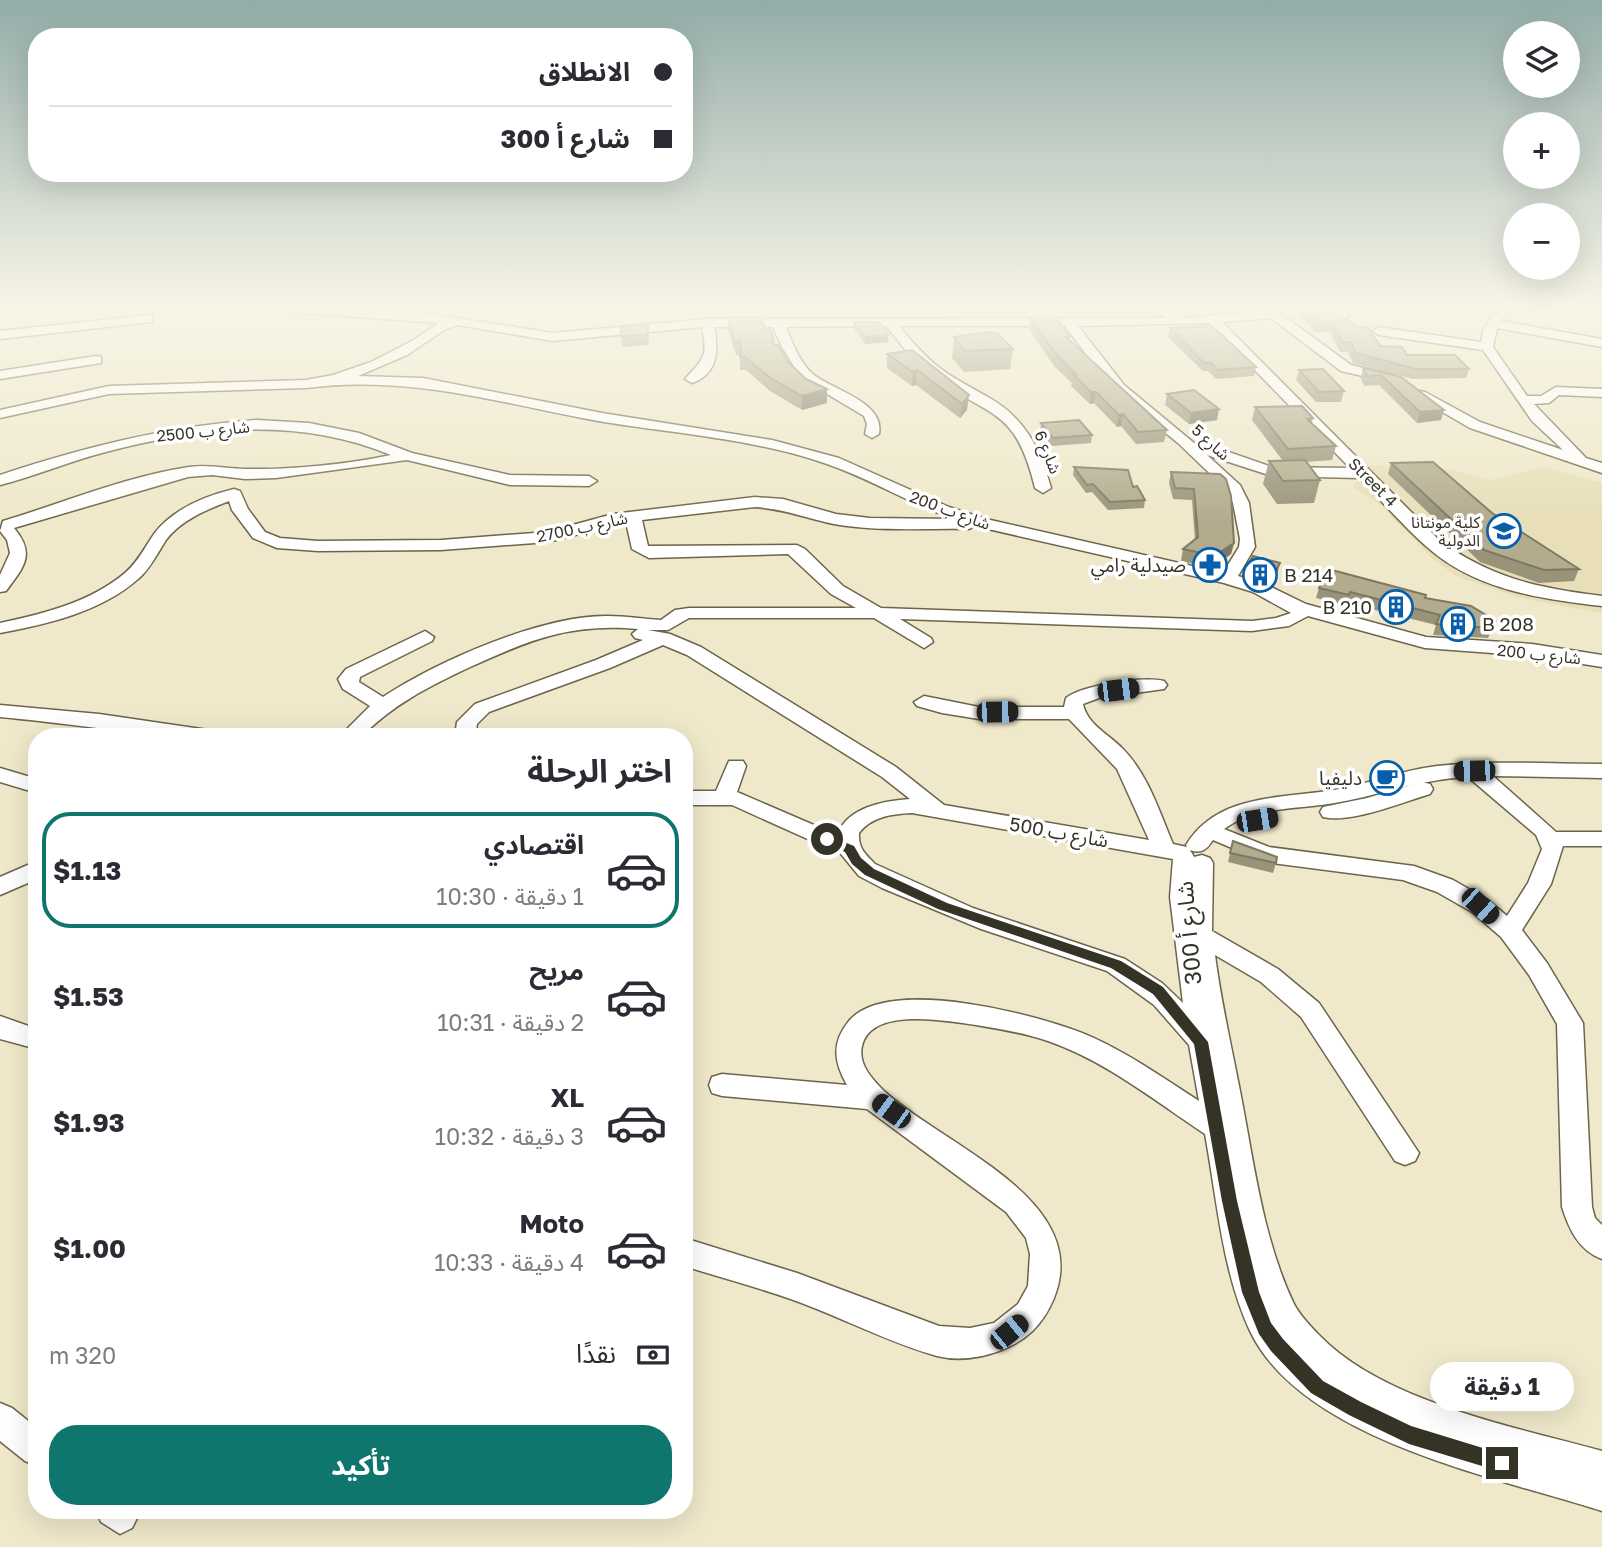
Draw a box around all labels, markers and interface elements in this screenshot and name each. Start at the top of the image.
map controls [1503,21,1580,280]
button: layers [1503,21,1580,98]
text: الانطلاق [539,56,630,87]
button: + [1503,112,1580,189]
text: شارع أ 300 [501,123,630,154]
button: − [1503,203,1580,280]
street label: شارع ب 2500 [155,416,251,449]
street label: شارع 5 [1186,420,1234,467]
street label: شارع 6 [1028,427,1066,478]
street label: Street 4 [1344,453,1402,511]
street label: شارع ب 200 [906,486,993,537]
street label: شارع ب 2700 [535,508,630,549]
place label: كلية مونتانا الدولية [1411,512,1480,550]
school or university icon: كلية مونتانا الدولية [1485,512,1523,550]
pharmacy icon: صيدلية رامي [1191,546,1229,584]
place label: صيدلية رامي [1091,553,1186,580]
building icon: B 214 [1241,556,1279,594]
place label: B 214 [1284,563,1333,586]
building icon: B 210 [1377,588,1415,626]
place label: B 210 [1323,595,1372,618]
building icon: B 208 [1439,605,1477,643]
place label: B 208 [1482,612,1534,635]
street label: شارع ب 200 [1496,640,1582,671]
car [1096,677,1141,703]
car [976,701,1019,723]
text: اختر الرحلة [527,751,672,789]
cafe icon: دليفيا [1368,759,1406,797]
car [1453,760,1496,782]
place label: دليفيا [1319,766,1362,789]
car [1235,806,1280,834]
street label: شارع ب 500 [1007,811,1110,854]
route start [811,823,843,855]
text: اقتصادي [484,829,584,860]
icon: car [605,839,668,902]
text: $1.13 [53,855,121,886]
street label: شارع أ 300 [1170,880,1210,986]
text: 1 دقيقة · 10:30 [436,882,584,910]
car [1458,884,1503,928]
text: مريح [529,955,584,986]
icon: car [605,965,668,1028]
text: $1.53 [53,981,124,1012]
text: 2 دقيقة · 10:31 [437,1008,584,1036]
text: XL [550,1082,584,1113]
car [868,1090,915,1132]
icon: car [605,1091,668,1154]
text: $1.93 [53,1107,125,1138]
text: 3 دقيقة · 10:32 [435,1122,584,1150]
text: Moto [519,1208,584,1239]
icon: car [605,1217,668,1280]
text: $1.00 [53,1233,126,1264]
text: 4 دقيقة · 10:33 [434,1248,584,1276]
car [987,1311,1032,1353]
icon: cash [634,1336,672,1374]
text: نقدًا [576,1338,616,1369]
text: 320 m [49,1341,116,1369]
callout: 1 دقيقة [1430,1362,1574,1410]
text: 1 دقيقة [1464,1372,1540,1400]
button: تأكيد [49,1425,672,1505]
route end [1486,1447,1518,1479]

